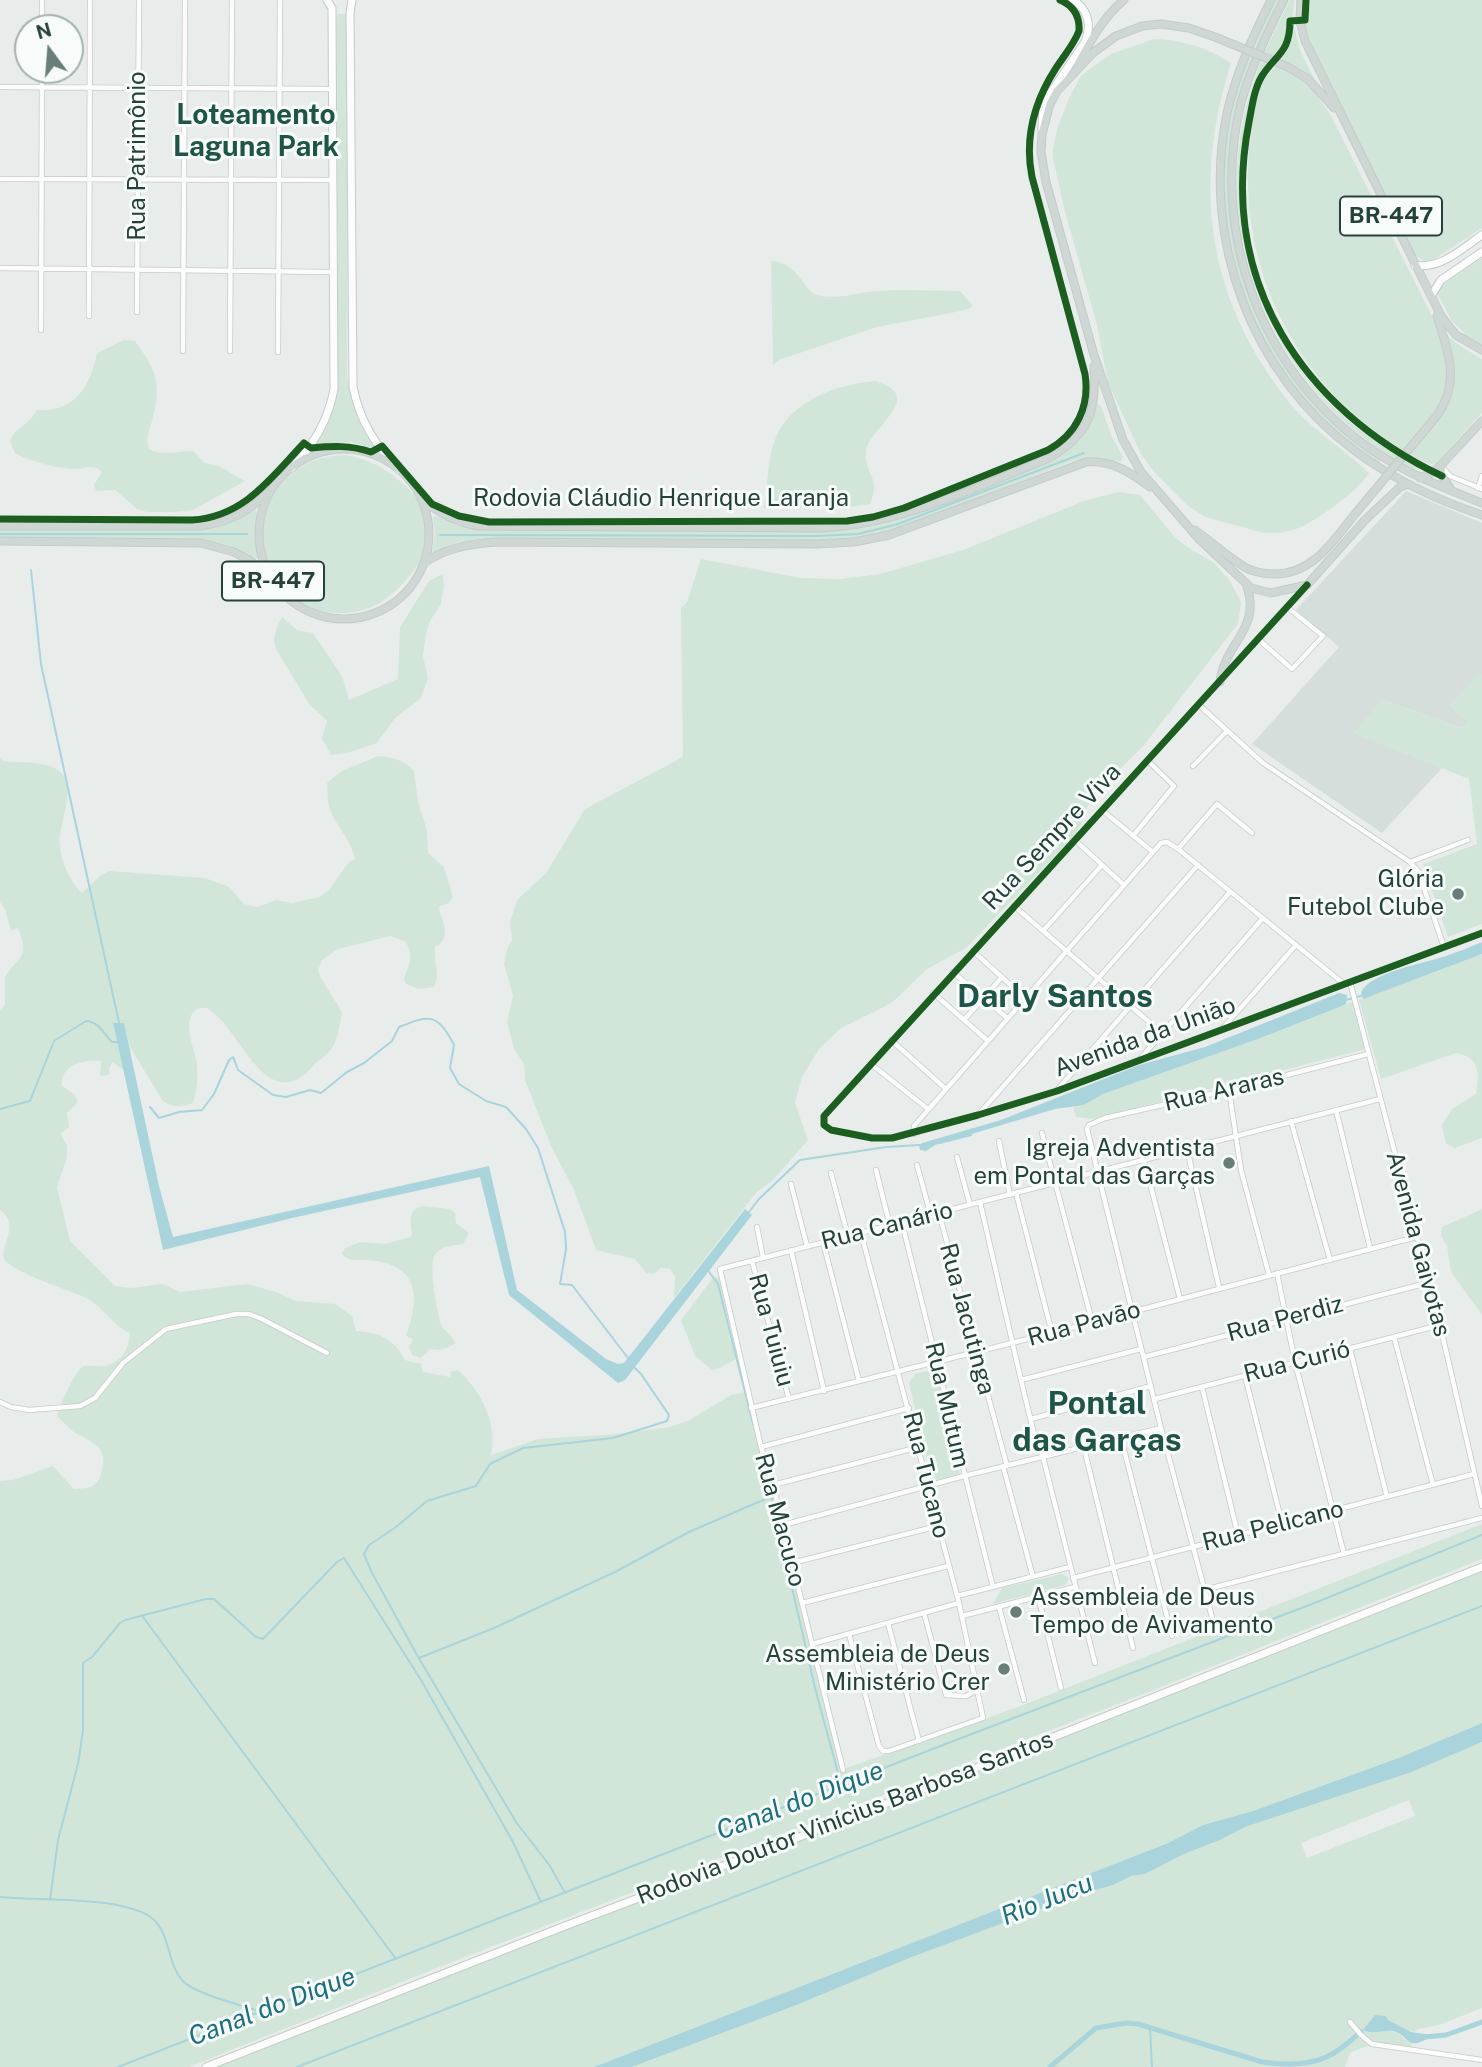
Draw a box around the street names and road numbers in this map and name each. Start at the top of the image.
street label: Rua Patrimônio [124,71,152,241]
road number: BR-447 [1340,196,1442,236]
street label: Rodovia Cláudio Henrique Laranja [473,485,849,513]
road number: BR-447 [222,562,324,600]
street label: Rua Sempre Viva [977,758,1127,916]
street label: Avenida da União [1050,991,1240,1083]
street label: Rua Araras [1161,1062,1287,1118]
street label: Avenida Gaivotas [1379,1148,1457,1340]
street label: Rua Canário [818,1196,956,1256]
street label: Rua Jacutinga [933,1240,1001,1398]
street label: Rua Tuiuiu [742,1270,800,1390]
street label: Rua Perdiz [1224,1290,1346,1348]
street label: Rua Pavão [1024,1295,1144,1353]
street label: Rua Curió [1241,1335,1353,1389]
street label: Rua Mutum [919,1339,975,1471]
street label: Rua Tucano [896,1409,956,1541]
street label: Rua Macuco [748,1450,812,1590]
street label: Rua Pelicano [1199,1495,1347,1557]
street label: Rodovia Doutor Vinícius Barbosa Santos [633,1725,1057,1911]

